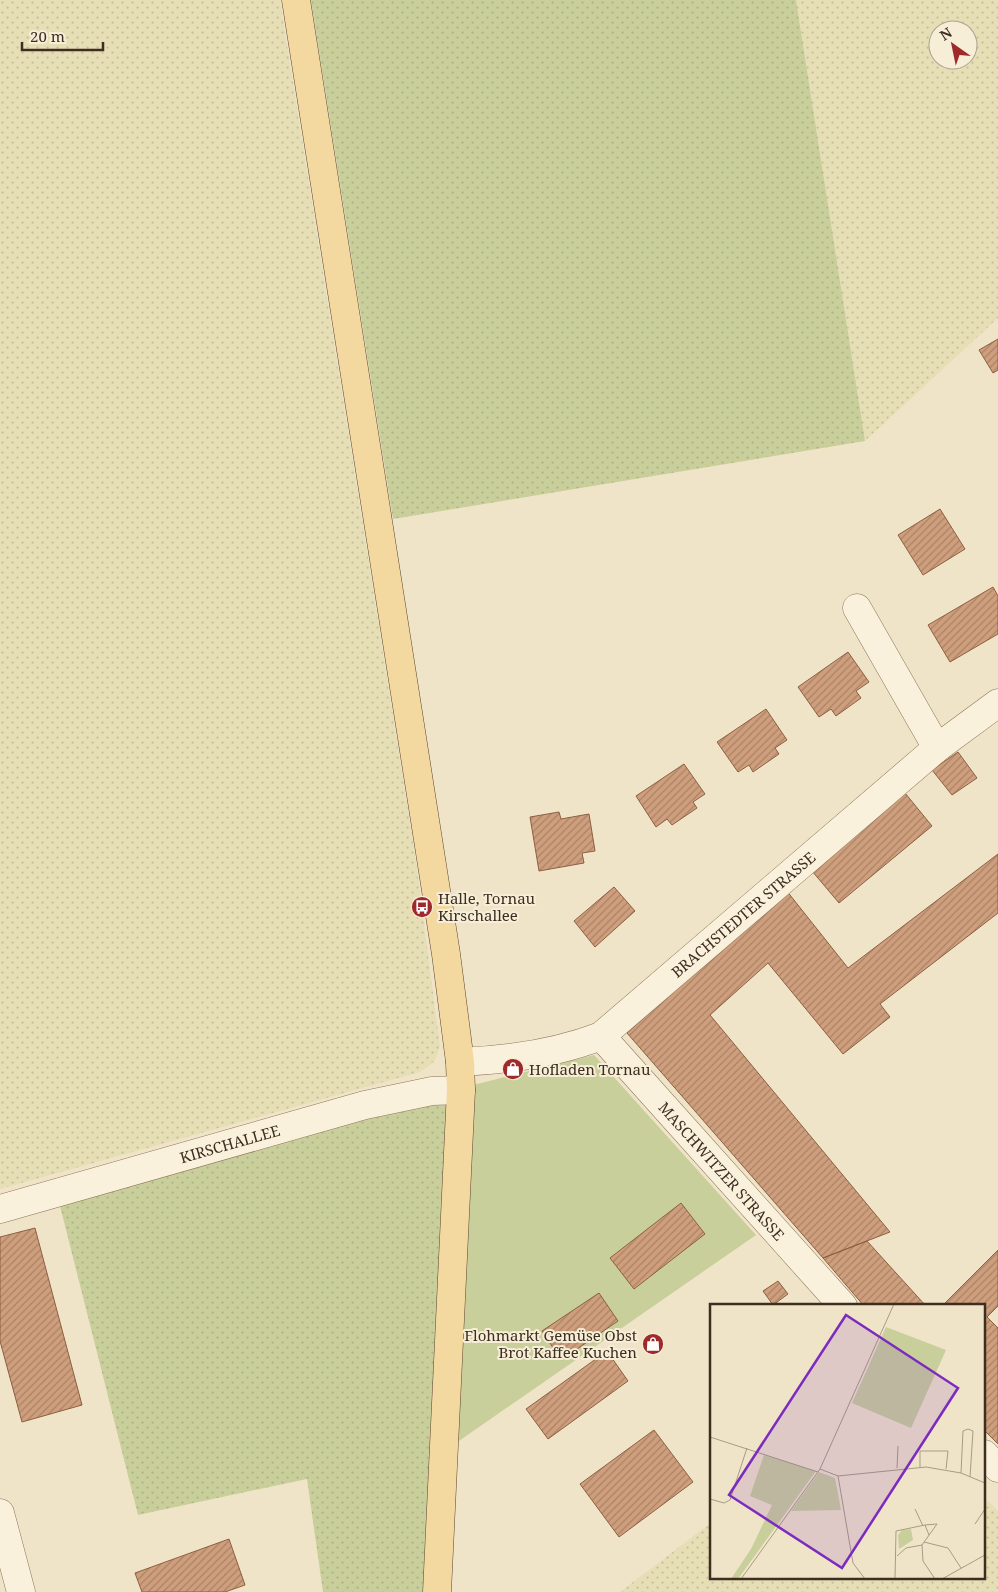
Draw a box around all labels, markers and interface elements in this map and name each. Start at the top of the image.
scale bar [22,20,104,52]
north arrow [928,20,978,70]
text: N [936,23,955,45]
text: 20 m [30,26,65,46]
street label: BRACHSTEDTER STRASSE [667,847,819,982]
place label: Halle, Tornau Kirschallee [438,888,536,925]
bus stop icon: Halle, Tornau Kirschallee [410,895,434,919]
shop icon: Hofladen Tornau [501,1057,525,1081]
place label: Hofladen Tornau [529,1059,651,1079]
street label: MASCHWITZER STRASSE [654,1097,789,1244]
street label: KIRSCHALLEE [177,1120,282,1167]
inset map [710,1304,986,1580]
place label: Flohmarkt Gemüse Obst Brot Kaffee Kuchen [464,1325,637,1362]
shop icon: Flohmarkt Gemüse Obst Brot Kaffee Kuchen [641,1332,665,1356]

